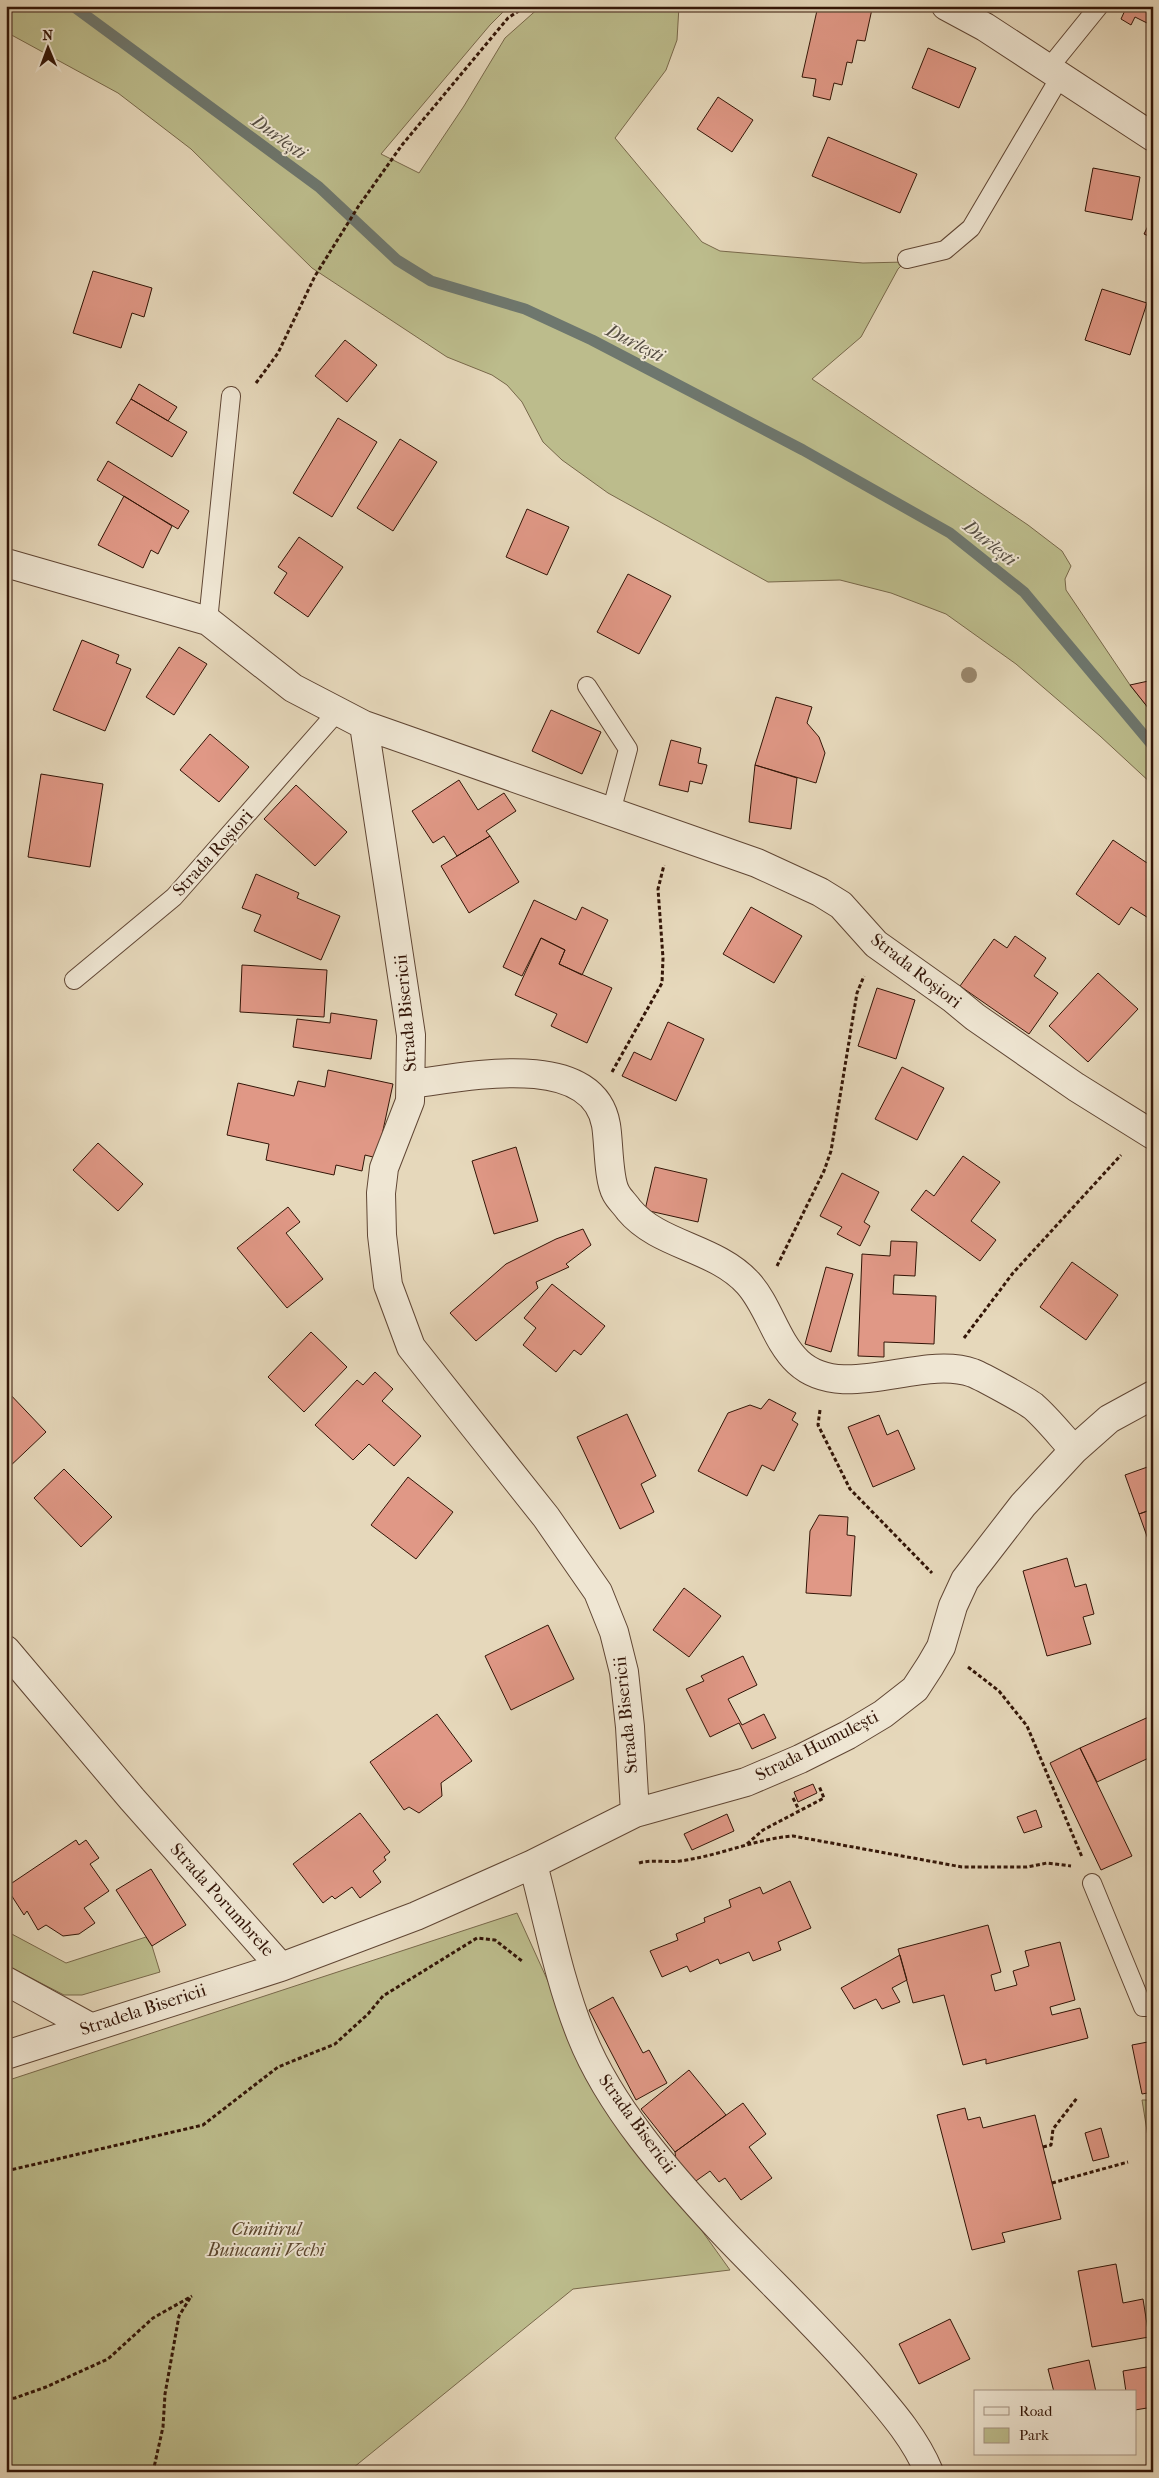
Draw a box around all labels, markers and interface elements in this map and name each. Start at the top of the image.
north arrow [22,22,72,72]
text: N [42,27,54,44]
water label: Durlești [246,109,312,165]
water label: Durlești [601,318,669,368]
water label: Durlești [957,514,1022,572]
street label: Strada Roșiori [169,805,258,901]
street label: Strada Roșiori [866,929,966,1013]
street label: Strada Bisericii [390,953,422,1073]
street label: Strada Bisericii [609,1655,643,1775]
street label: Strada Humulești [752,1706,883,1786]
street label: Strada Porumbrele [166,1839,279,1961]
street label: Stradela Bisericii [77,1979,209,2040]
street label: Strada Bisericii [594,2070,680,2178]
park label: Cimitirul Buiucanii Vechi [206,2219,326,2261]
legend [974,2390,1136,2456]
text: Road [1019,2402,1053,2420]
text: Park [1019,2426,1049,2444]

